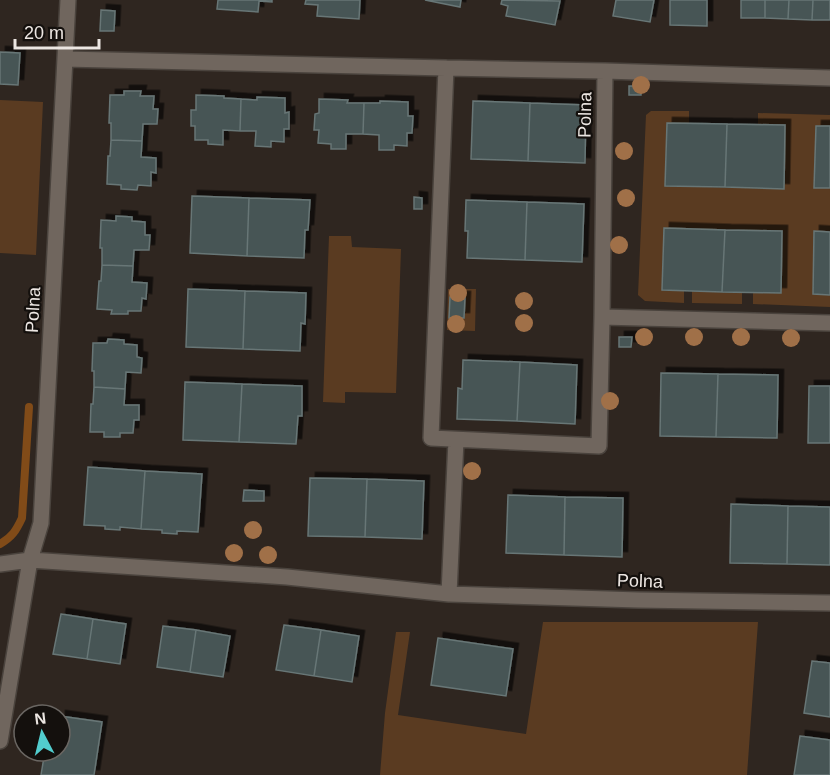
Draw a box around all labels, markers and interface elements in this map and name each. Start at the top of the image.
scale bar [15,12,99,50]
text: 20 m [24,23,64,43]
street label: Polna [575,91,595,138]
street label: Polna [22,286,44,334]
street label: Polna [617,570,664,592]
north arrow [12,703,72,763]
text: N [33,709,47,728]

